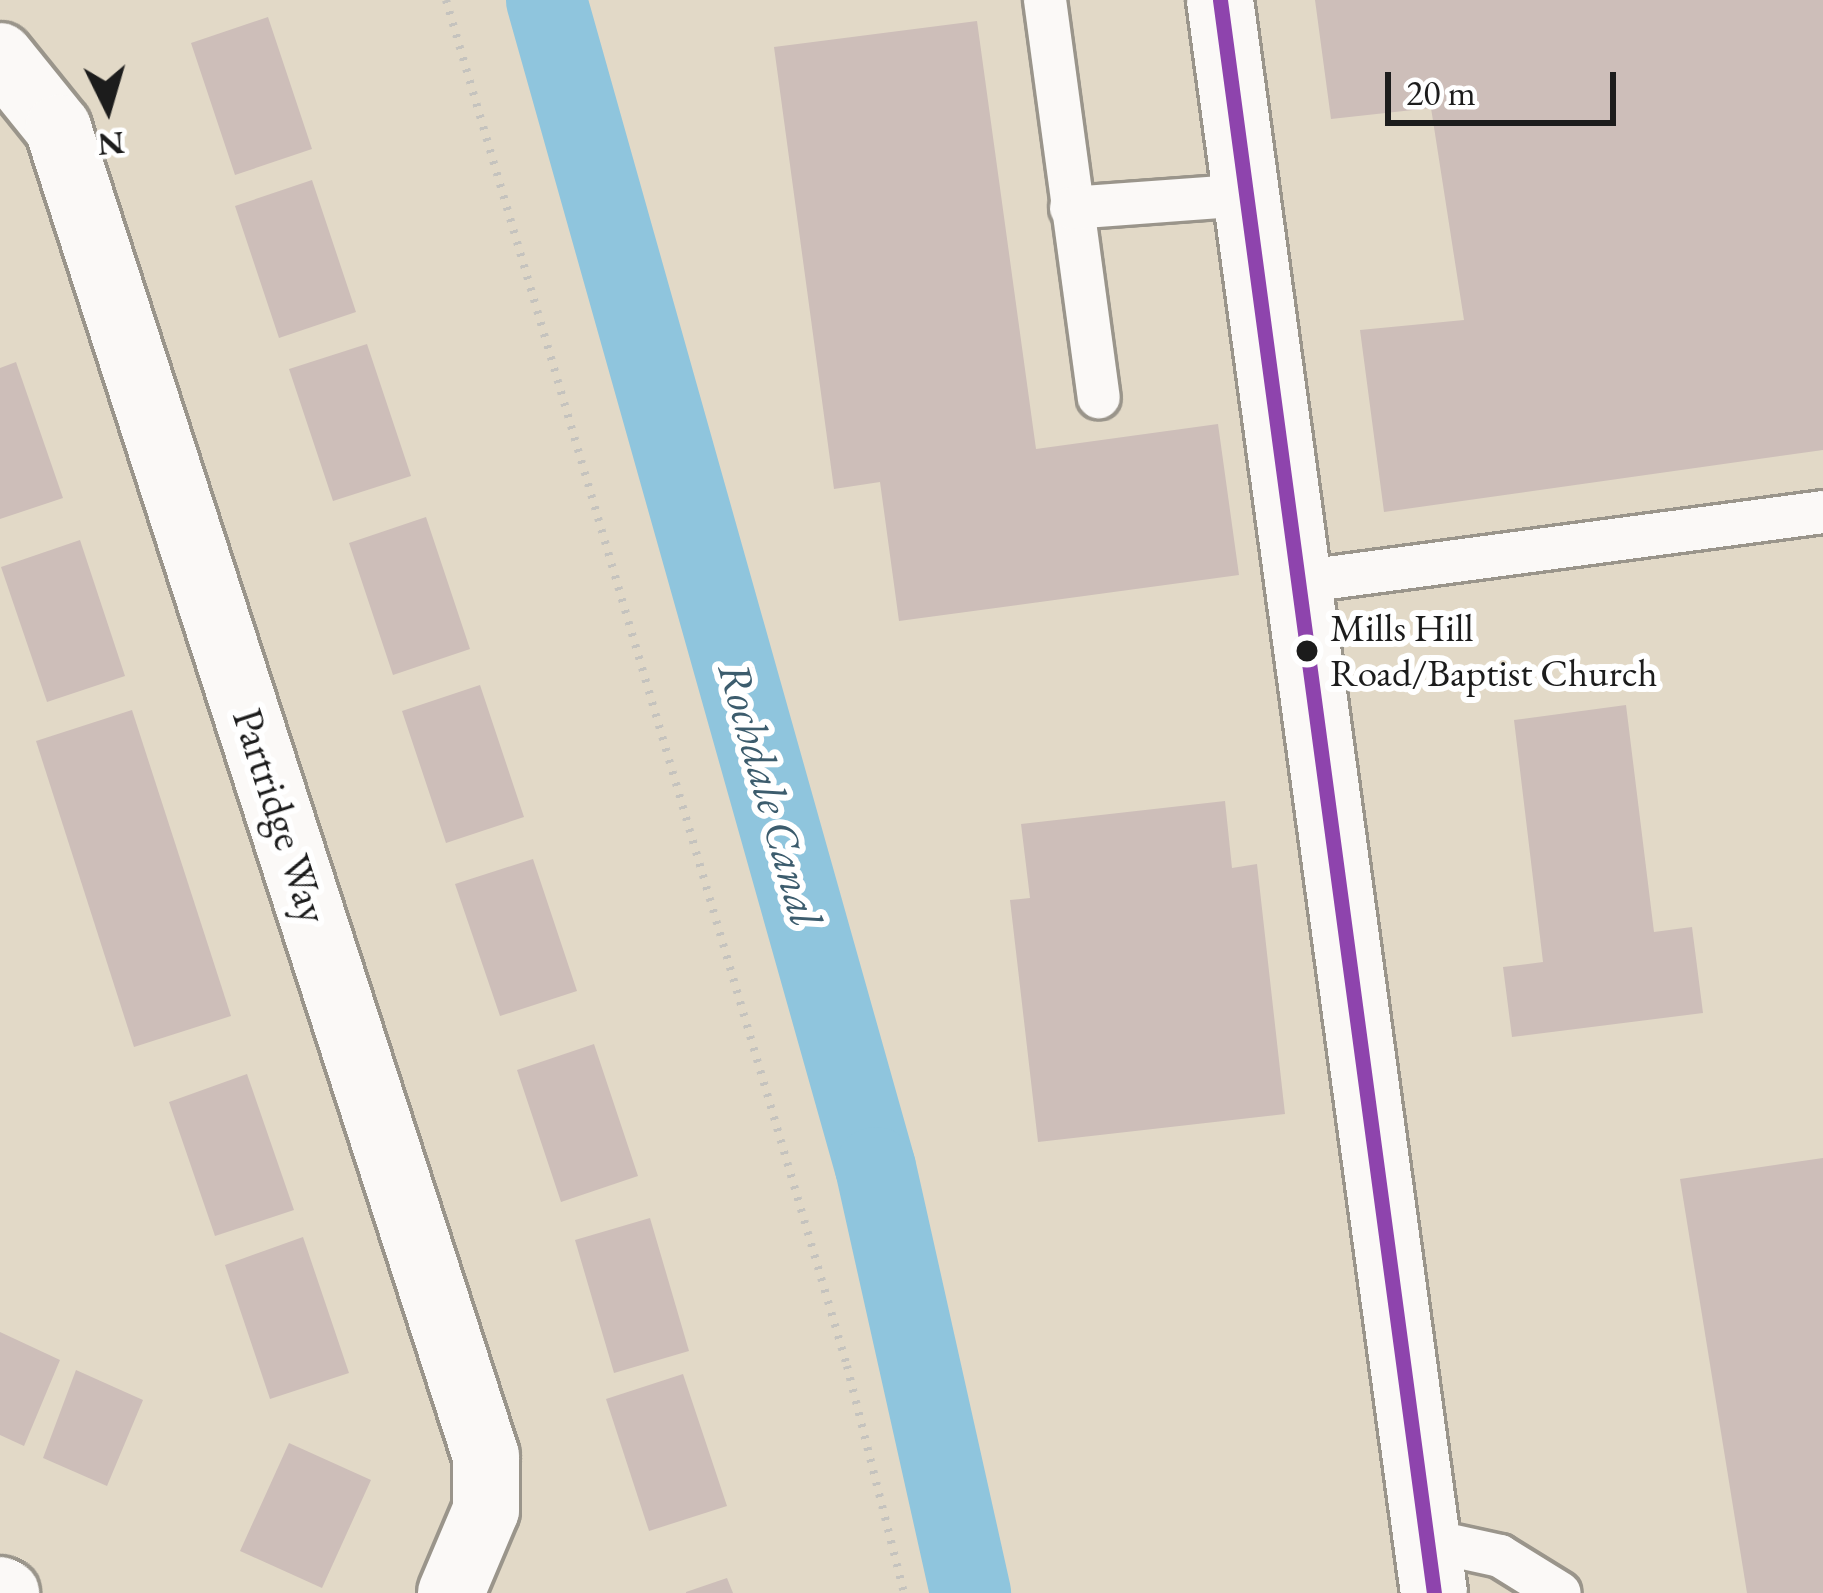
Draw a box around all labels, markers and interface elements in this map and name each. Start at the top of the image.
north arrow [48,48,168,168]
scale bar [1391,48,1622,122]
text: 20 m [1406,69,1476,116]
text: N [96,122,126,167]
place label: Mills Hill Road/Baptist Church [1330,606,1658,697]
marker: Mills Hill Road/Baptist Church [1296,640,1318,662]
water label: Rochdale Canal [707,656,833,932]
street label: Partridge Way [222,702,338,930]

